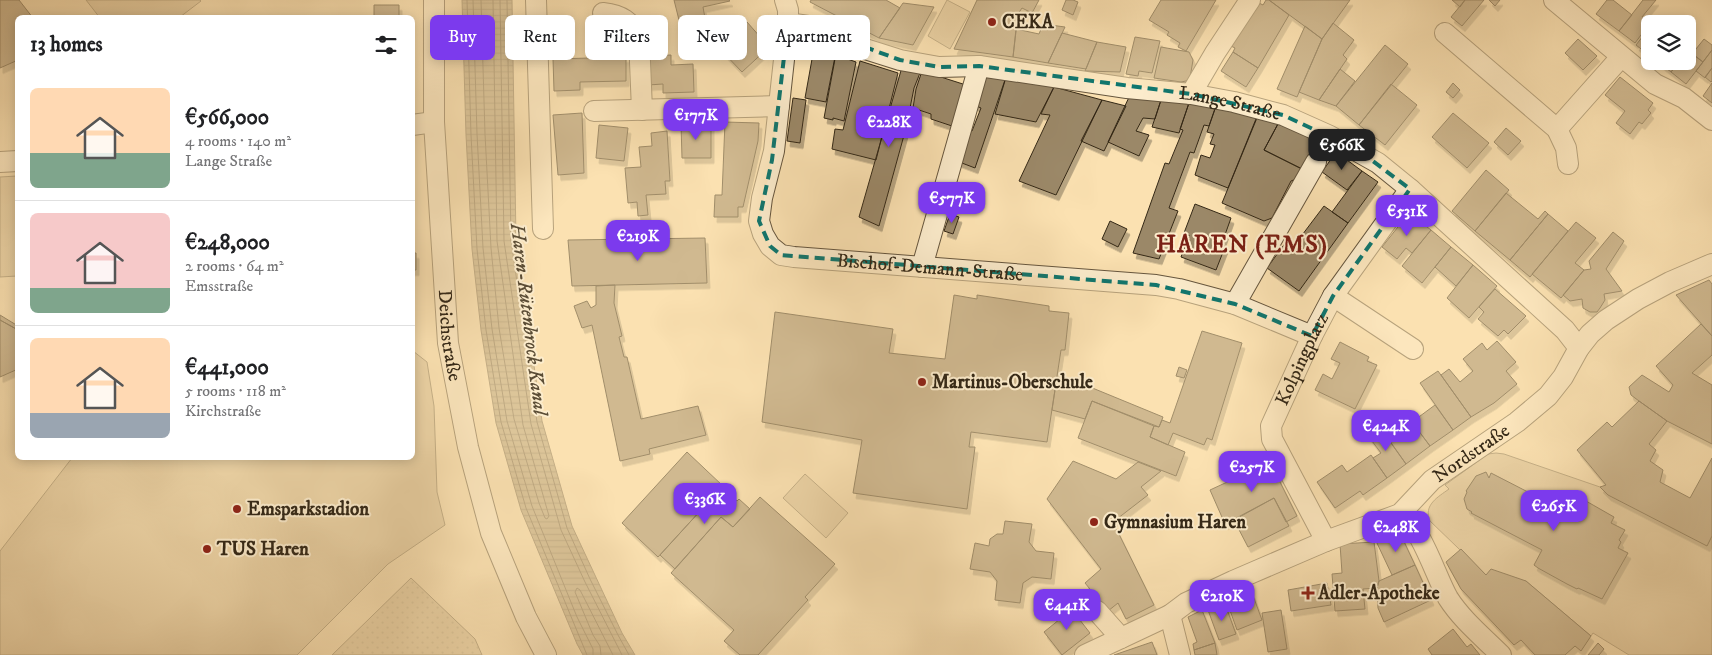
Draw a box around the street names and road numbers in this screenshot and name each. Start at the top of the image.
street label: Lange Straße [1178,81,1283,125]
street label: Bischof-Demann-Straße [836,249,1024,286]
street label: Deichstraße [433,289,467,383]
street label: Kolpingplatz [1270,309,1333,409]
street label: Nordstraße [1428,419,1514,488]

